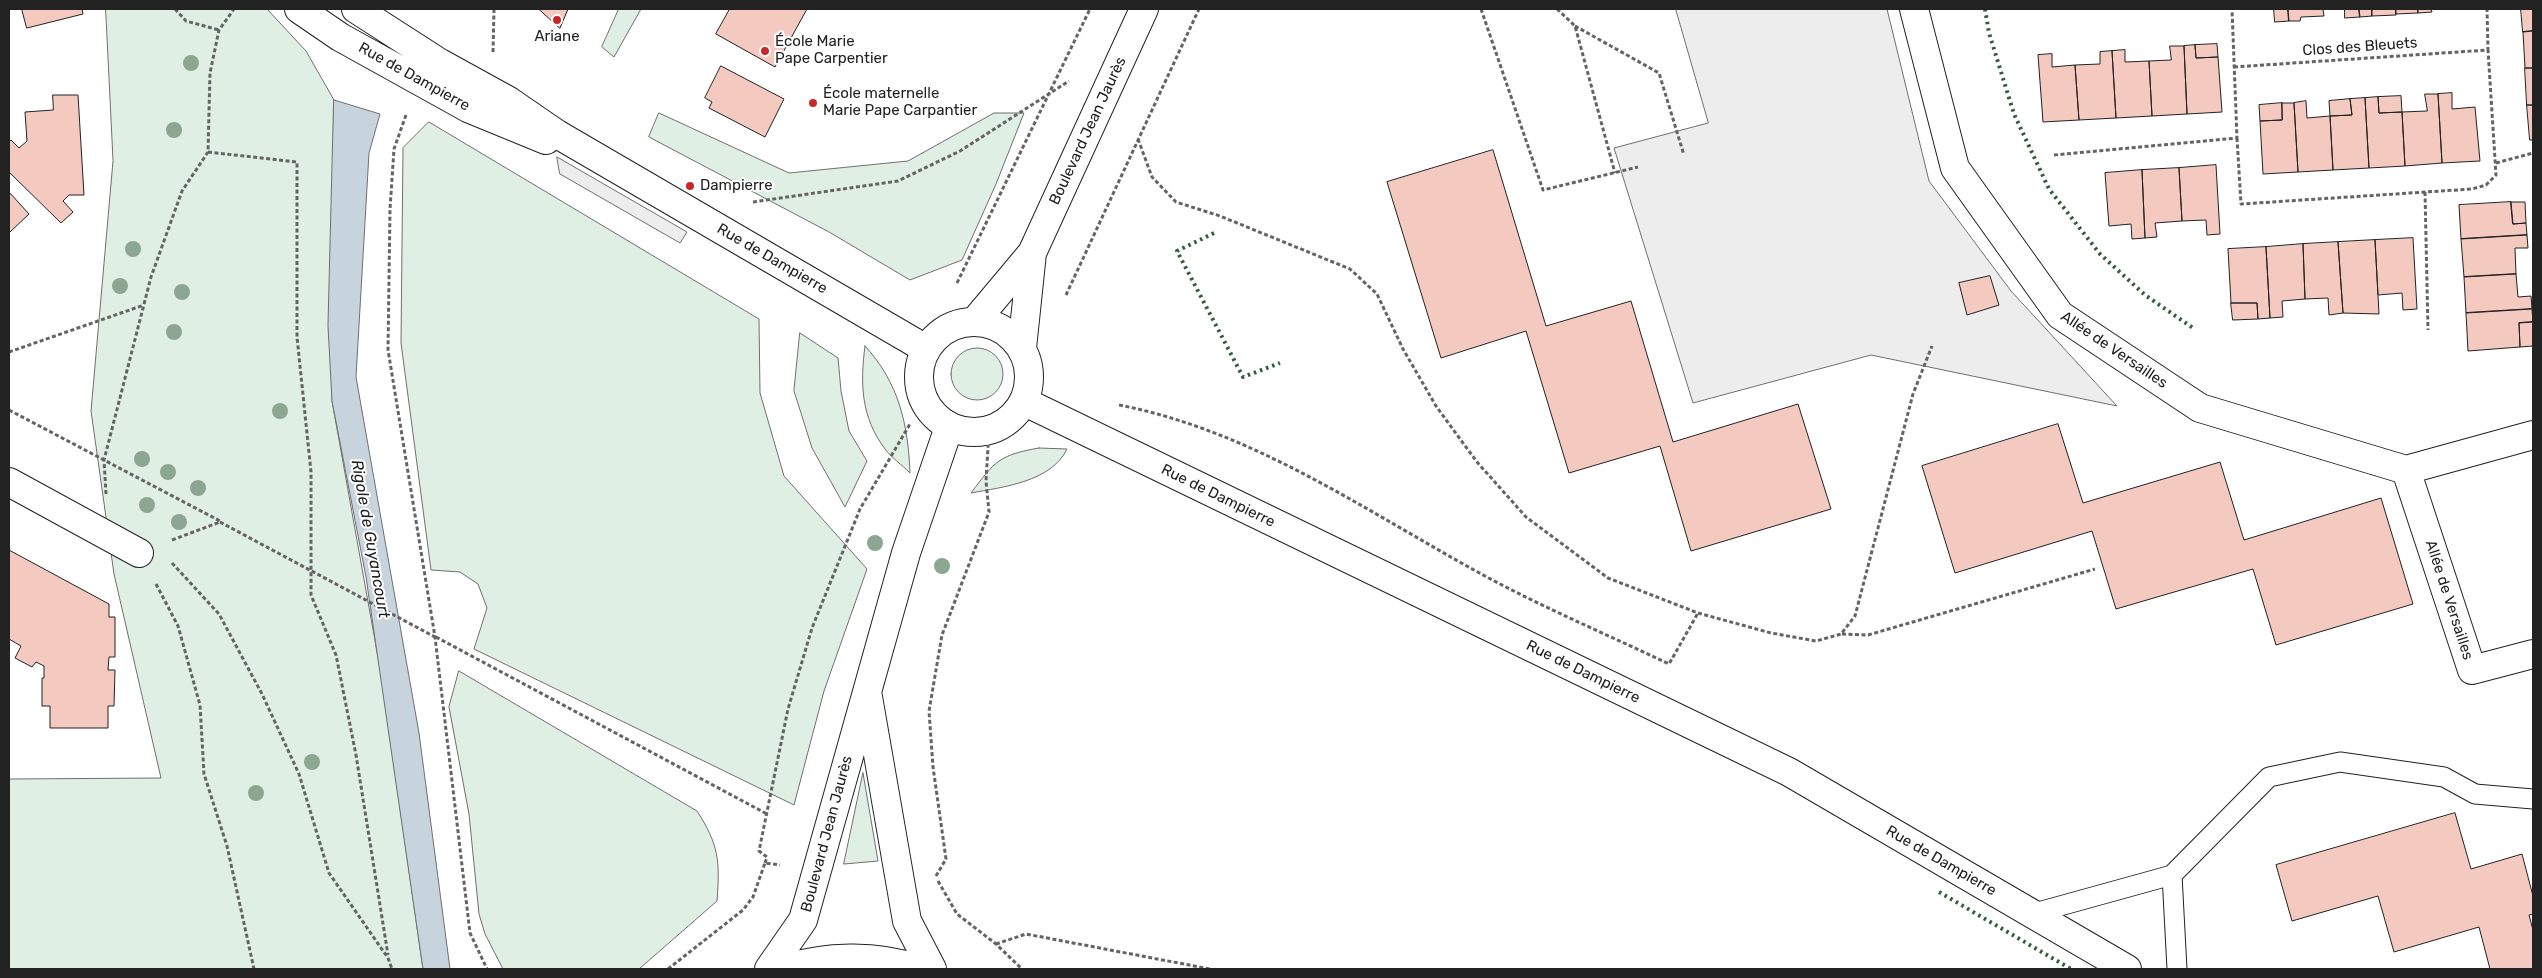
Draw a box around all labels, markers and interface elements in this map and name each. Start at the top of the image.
marker: Ariane [551,14,563,26]
place label: Ariane [534,28,580,46]
place label: École Marie Pape Carpentier [775,33,888,68]
street label: Clos des Bleuets [2302,34,2418,60]
street label: Rue de Dampierre [355,39,473,115]
marker: École Marie Pape Carpentier [759,45,771,57]
street label: Boulevard Jean Jaurès [1046,54,1130,208]
place label: École maternelle Marie Pape Carpantier [823,85,977,120]
marker: École maternelle Marie Pape Carpantier [807,97,819,109]
place label: Dampierre [700,177,773,195]
marker: Dampierre [684,180,696,192]
street label: Rue de Dampierre [714,220,830,298]
street label: Allée de Versailles [2057,308,2171,392]
water label: Rigole de Guyancourt [347,458,393,620]
street label: Rue de Dampierre [1158,461,1278,531]
street label: Allée de Versailles [2421,538,2477,662]
street label: Rue de Dampierre [1523,637,1643,707]
street label: Boulevard Jean Jaurès [797,754,857,914]
street label: Rue de Dampierre [1883,822,1999,900]

